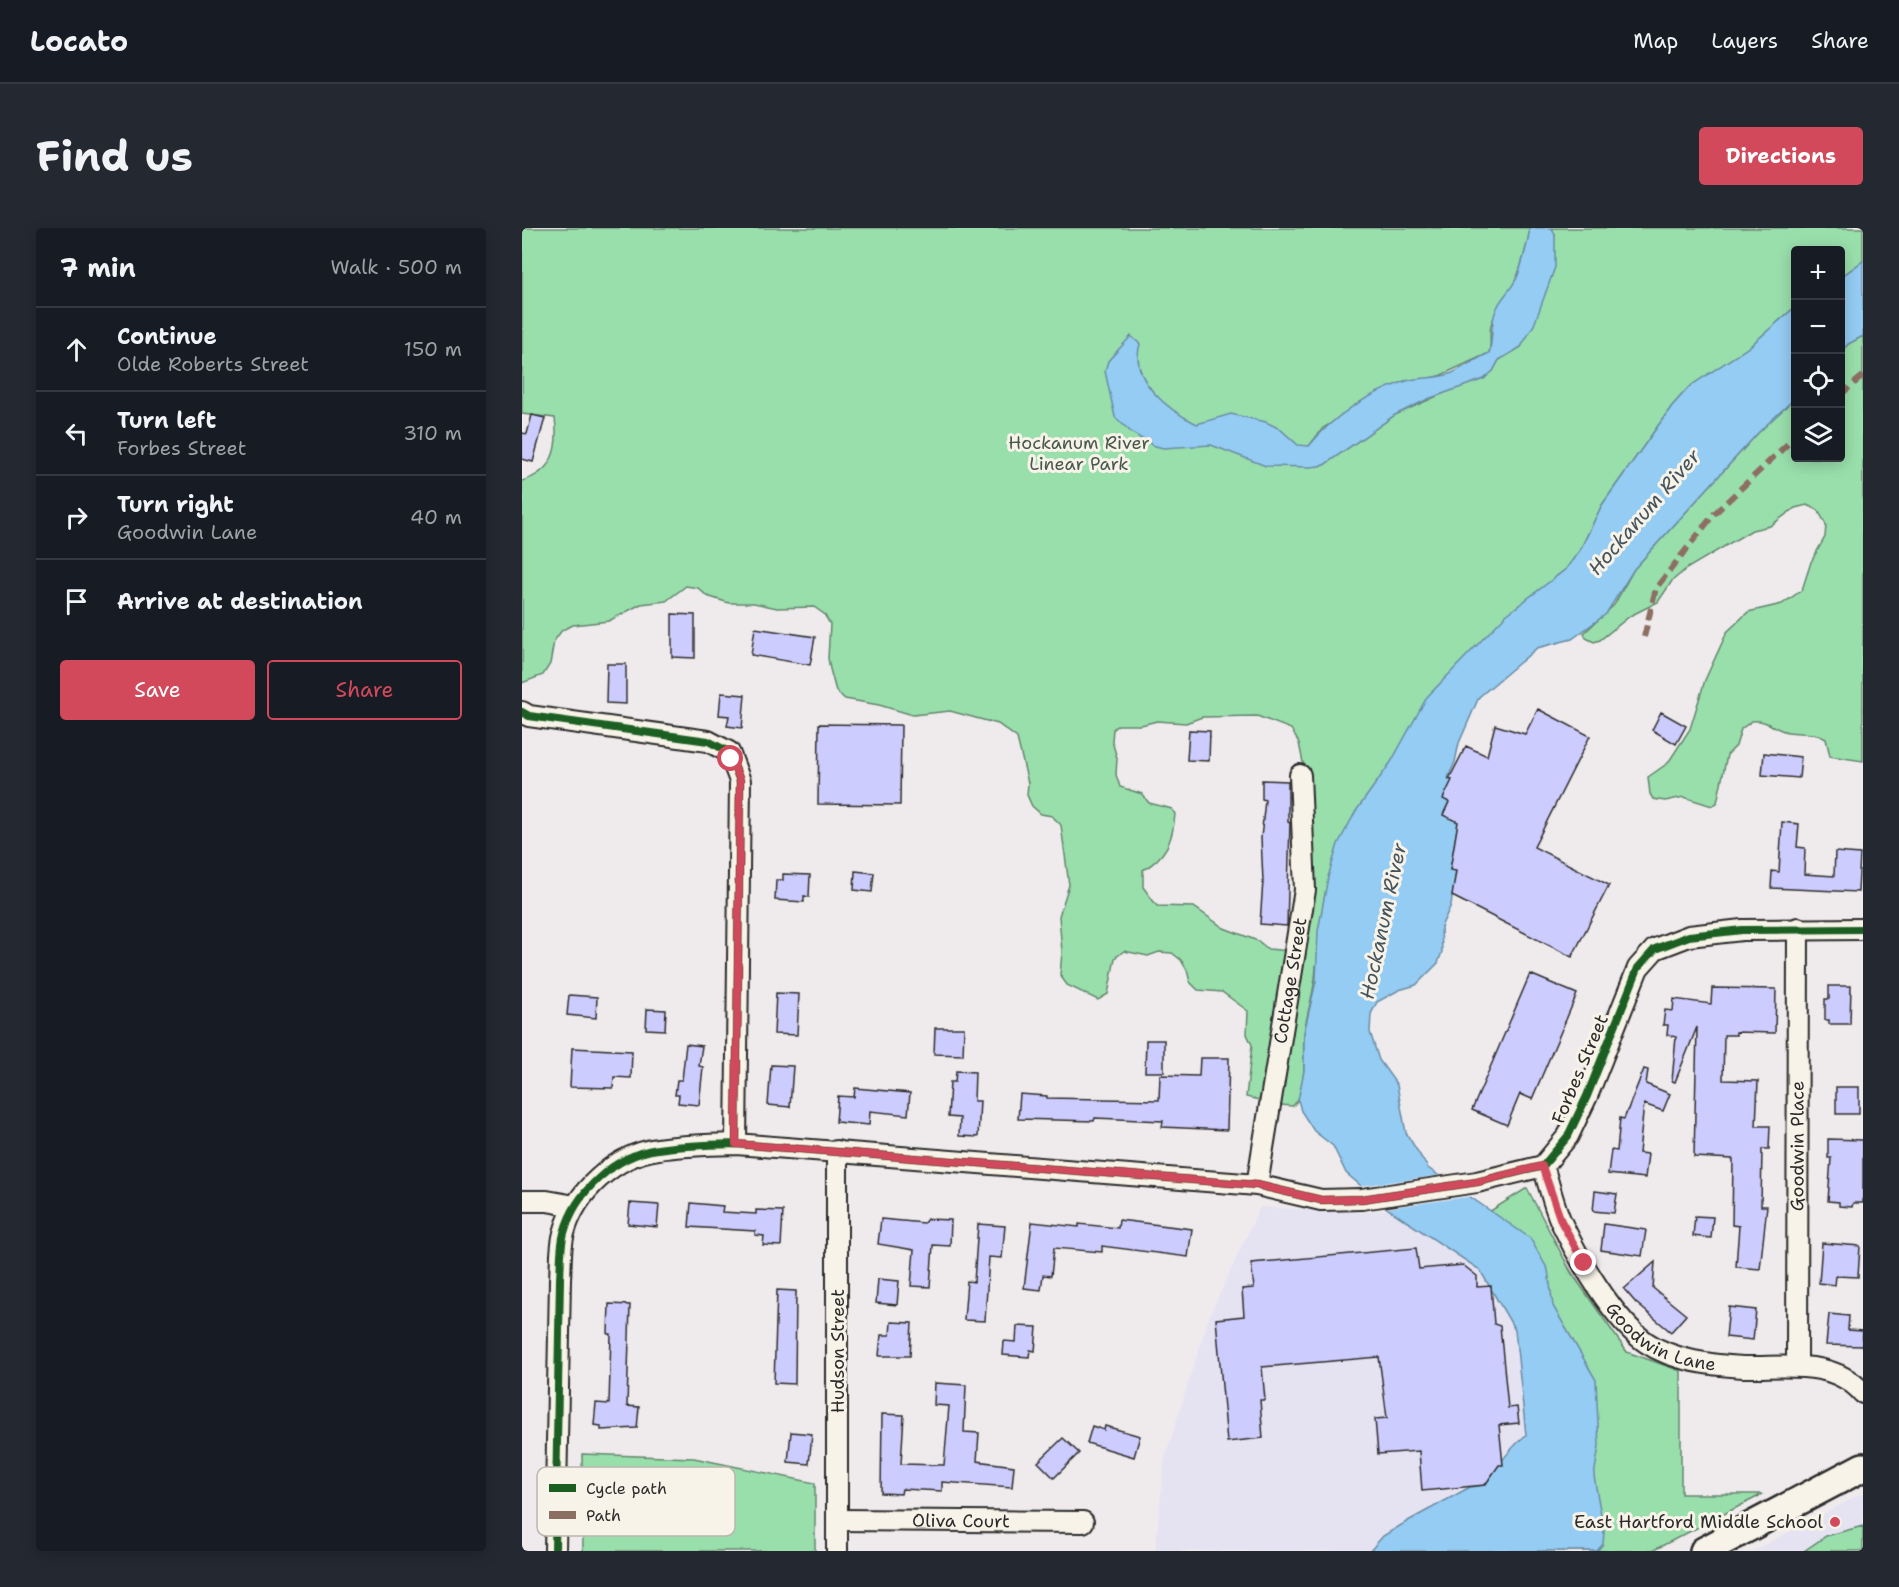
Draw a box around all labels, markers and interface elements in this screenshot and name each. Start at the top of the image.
text: Locato [30,22,128,60]
text: Map [1633,27,1678,55]
text: Layers [1711,27,1778,55]
text: Share [1811,27,1869,55]
button: Directions [1699,127,1863,185]
text: Find us [36,128,193,184]
map controls [1791,246,1845,462]
button: + [1791,246,1845,300]
text: 7 min [60,250,136,285]
text: Walk · 500 m [330,254,462,280]
button: − [1791,300,1845,354]
text: Continue [117,322,217,351]
icon: ahead [60,333,93,366]
text: 150 m [404,336,462,362]
text: Olde Roberts Street [117,351,309,377]
button: locate [1791,354,1845,408]
text: Turn left [117,406,216,435]
button: layers [1791,408,1845,462]
icon: left [60,417,93,450]
text: 310 m [403,420,462,446]
park label: Hockanum River Linear Park [1008,431,1150,476]
text: Forbes Street [117,435,246,461]
water label: Hockanum River [1582,443,1706,580]
text: Turn right [117,490,234,519]
icon: right [60,501,93,534]
text: 40 m [410,504,462,530]
text: Goodwin Lane [117,519,257,545]
icon: arrive [60,585,93,618]
text: Arrive at destination [117,587,363,616]
button: Save [60,660,255,720]
button: Share [267,660,462,720]
route start [717,745,743,771]
water label: Hockanum River [1354,840,1412,1001]
street label: Cottage Street [1268,916,1312,1046]
street label: Forbes Street [1546,1011,1614,1127]
street label: Goodwin Place [1785,1081,1810,1211]
route end [1570,1249,1596,1275]
street label: Hudson Street [826,1289,850,1413]
street label: Goodwin Lane [1600,1297,1717,1377]
legend [537,1467,735,1536]
text: Cycle path [586,1478,667,1499]
text: Path [586,1505,621,1526]
street label: Oliva Court [912,1509,1010,1533]
place label: East Hartford Middle School [1574,1510,1824,1534]
marker: East Hartford Middle School [1828,1515,1842,1529]

